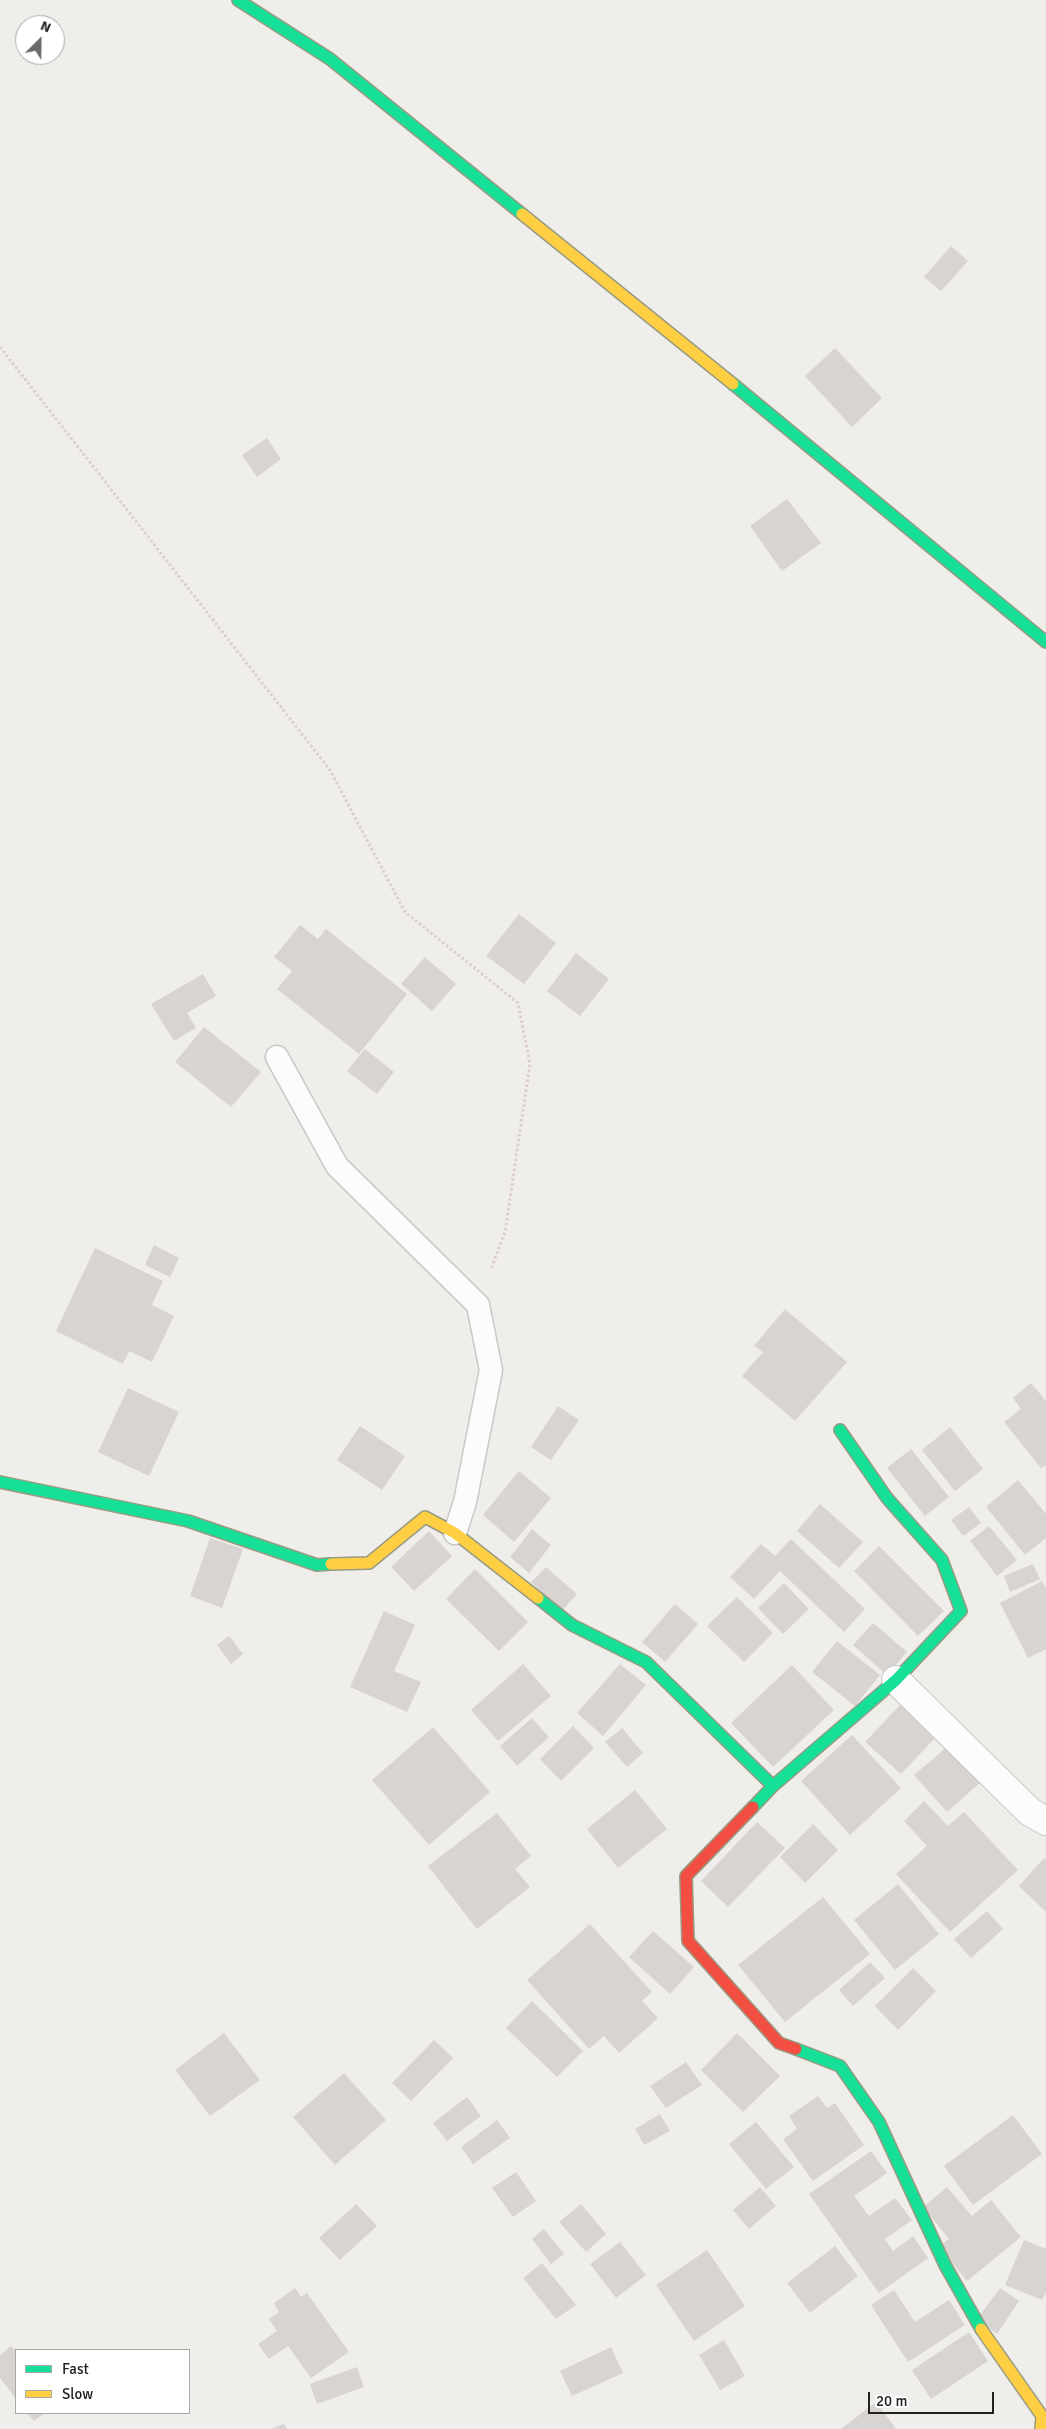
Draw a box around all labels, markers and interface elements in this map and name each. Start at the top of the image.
north arrow [15,15,65,65]
text: N [38,17,53,36]
legend [15,2349,190,2414]
text: Fast [62,2360,89,2378]
scale bar [871,2382,997,2414]
text: Slow [62,2385,93,2403]
text: 20 m [876,2392,907,2410]

